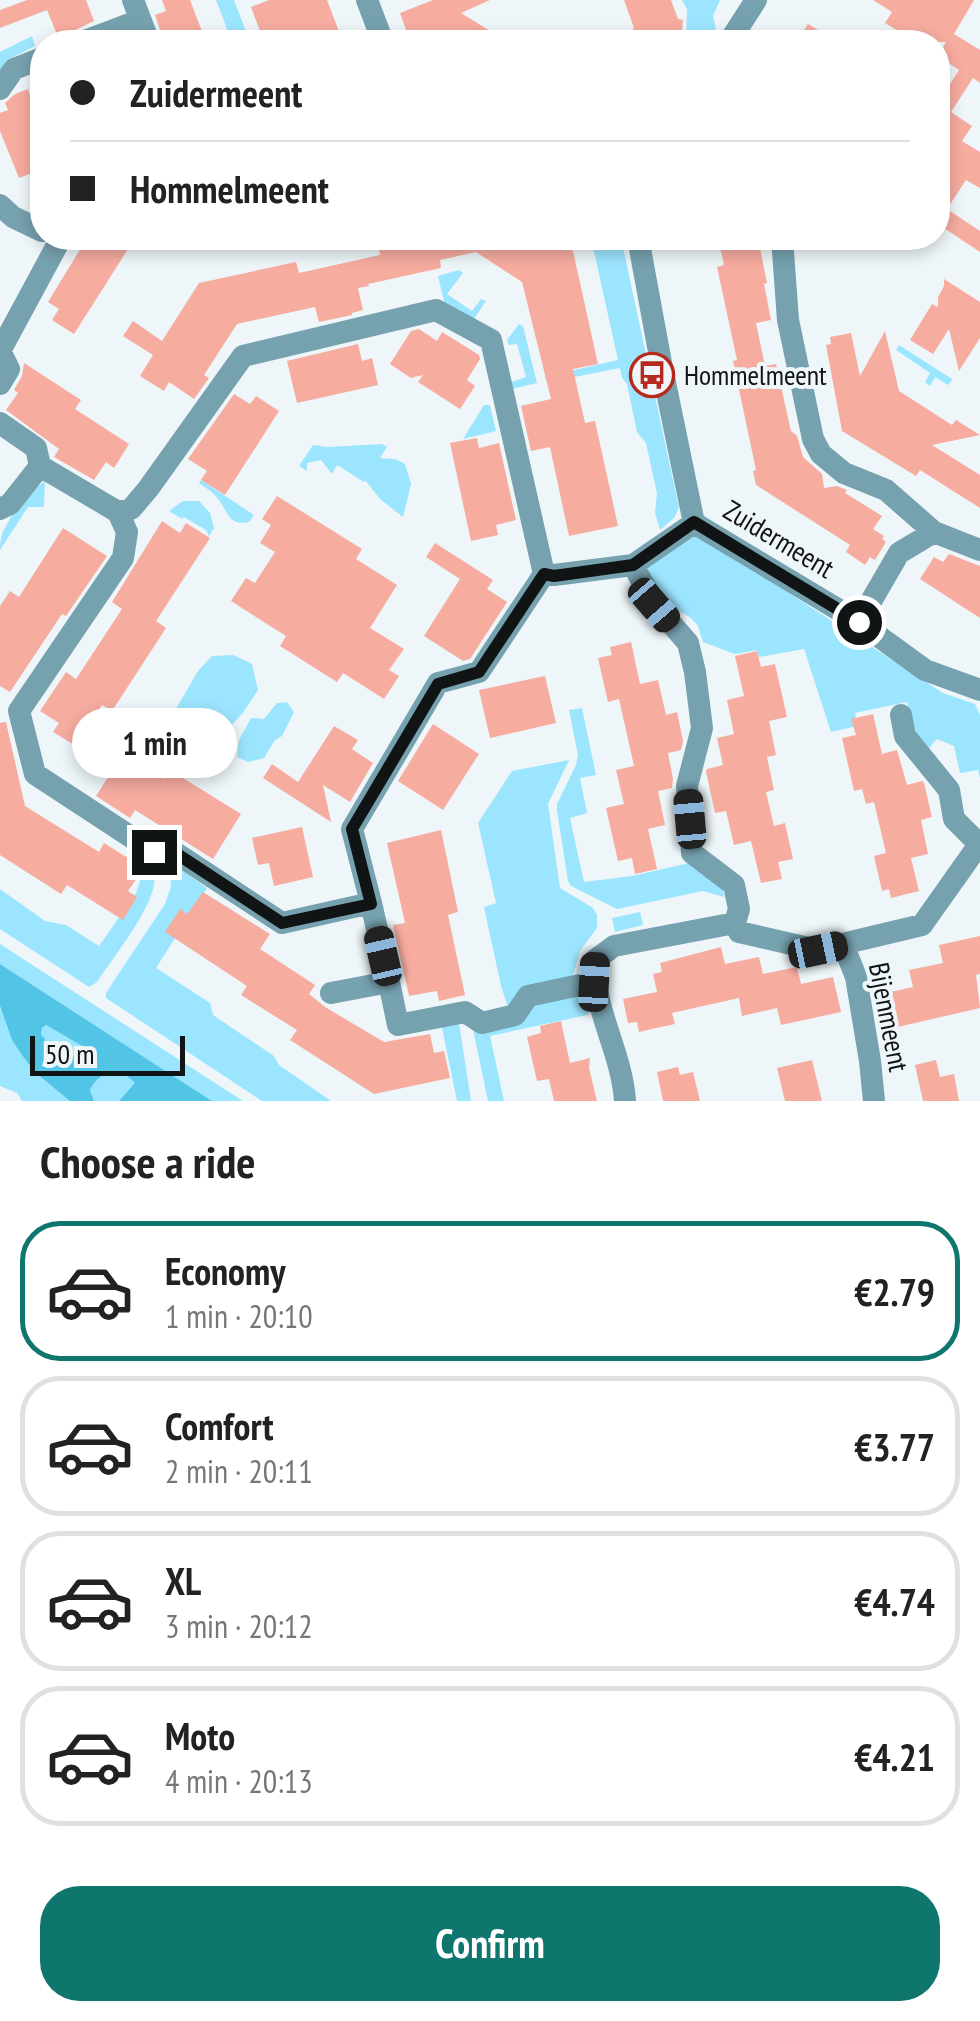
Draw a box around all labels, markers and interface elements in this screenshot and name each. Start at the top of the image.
text: Zuidermeent [130,68,302,117]
text: Hommelmeent [130,164,329,213]
bus stop icon: Hommelmeent [629,352,675,398]
place label: Hommelmeent [684,356,827,393]
street label: Zuidermeent [717,491,842,586]
car [623,573,685,637]
route start [837,600,882,645]
callout: 1 min [72,707,236,777]
text: 1 min [122,722,187,764]
car [672,788,708,850]
route end [132,830,177,875]
car [362,923,404,989]
car [786,929,850,971]
car [577,951,611,1013]
street label: Bijenmeent [861,959,918,1075]
scale bar [30,1031,185,1076]
text: 50 m [45,1035,94,1072]
text: Choose a ride [40,1132,255,1190]
icon: car [45,1246,135,1336]
text: Economy [165,1246,285,1295]
text: €2.79 [854,1267,935,1316]
text: 1 min · 20:10 [165,1295,313,1337]
icon: car [45,1401,135,1491]
text: Comfort [165,1401,274,1450]
text: €3.77 [854,1422,935,1471]
text: 2 min · 20:11 [165,1450,313,1492]
icon: car [45,1556,135,1646]
text: XL [165,1556,201,1605]
text: €4.74 [854,1577,935,1626]
text: 3 min · 20:12 [165,1605,313,1647]
icon: car [45,1711,135,1801]
text: Moto [165,1711,235,1760]
text: €4.21 [854,1732,935,1781]
text: 4 min · 20:13 [165,1760,313,1802]
button: Confirm [40,1886,940,2001]

